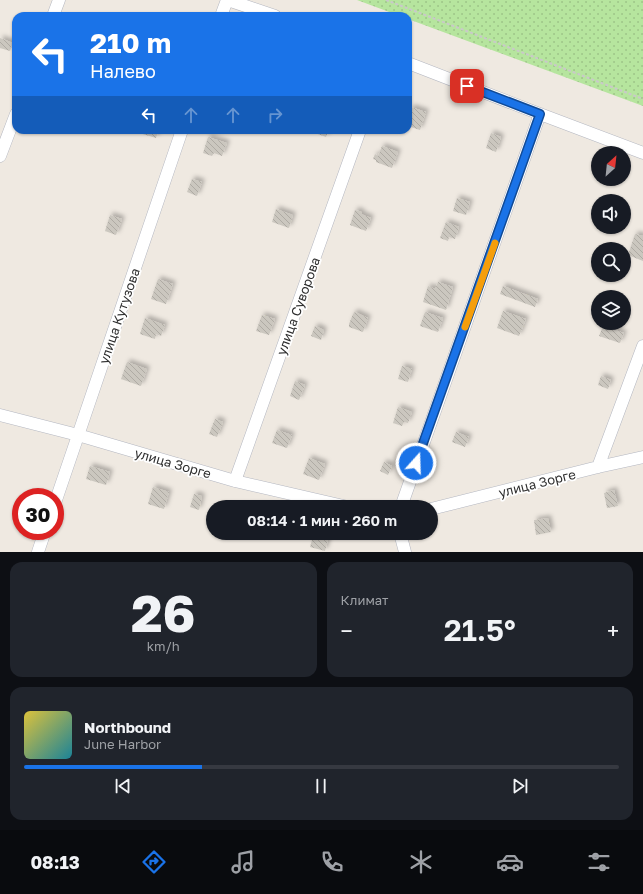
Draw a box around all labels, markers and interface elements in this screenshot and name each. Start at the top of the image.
text: 210 m [90,26,171,59]
icon: left [24,28,76,80]
text: Налево [90,60,156,82]
pin [450,69,484,103]
icon: arrive [456,75,478,97]
icon: left [138,104,160,126]
icon: ahead [180,104,202,126]
icon: ahead [222,104,244,126]
icon: right [264,104,286,126]
north arrow [591,146,631,186]
map controls [591,146,631,330]
button: sound [591,194,631,234]
button: search [591,242,631,282]
street label: улица Суворова [273,255,323,357]
street label: улица Кутузова [95,266,143,366]
button: layers [591,290,631,330]
position arrow [395,442,437,484]
street label: улица Зорге [133,444,213,482]
street label: улица Зорге [497,466,577,500]
speed limit sign: 30 [12,488,64,540]
text: 08:14 · 1 мин · 260 m [247,511,397,529]
text: 26 [131,581,196,643]
text: Климат [341,592,388,608]
text: 21.5° [444,612,516,648]
text: − [341,617,353,644]
text: + [607,617,619,644]
text: km/h [147,638,180,654]
text: Northbound [84,718,171,736]
text: June Harbor [84,736,161,752]
icon: previous [112,775,134,797]
icon: pause [310,775,332,797]
icon: next [509,775,531,797]
icon: directions [140,848,168,876]
icon: music [229,848,257,876]
icon: phone [318,848,346,876]
icon: climate [407,848,435,876]
icon: car [496,848,524,876]
icon: filters [585,848,613,876]
text: 08:13 [30,851,80,873]

